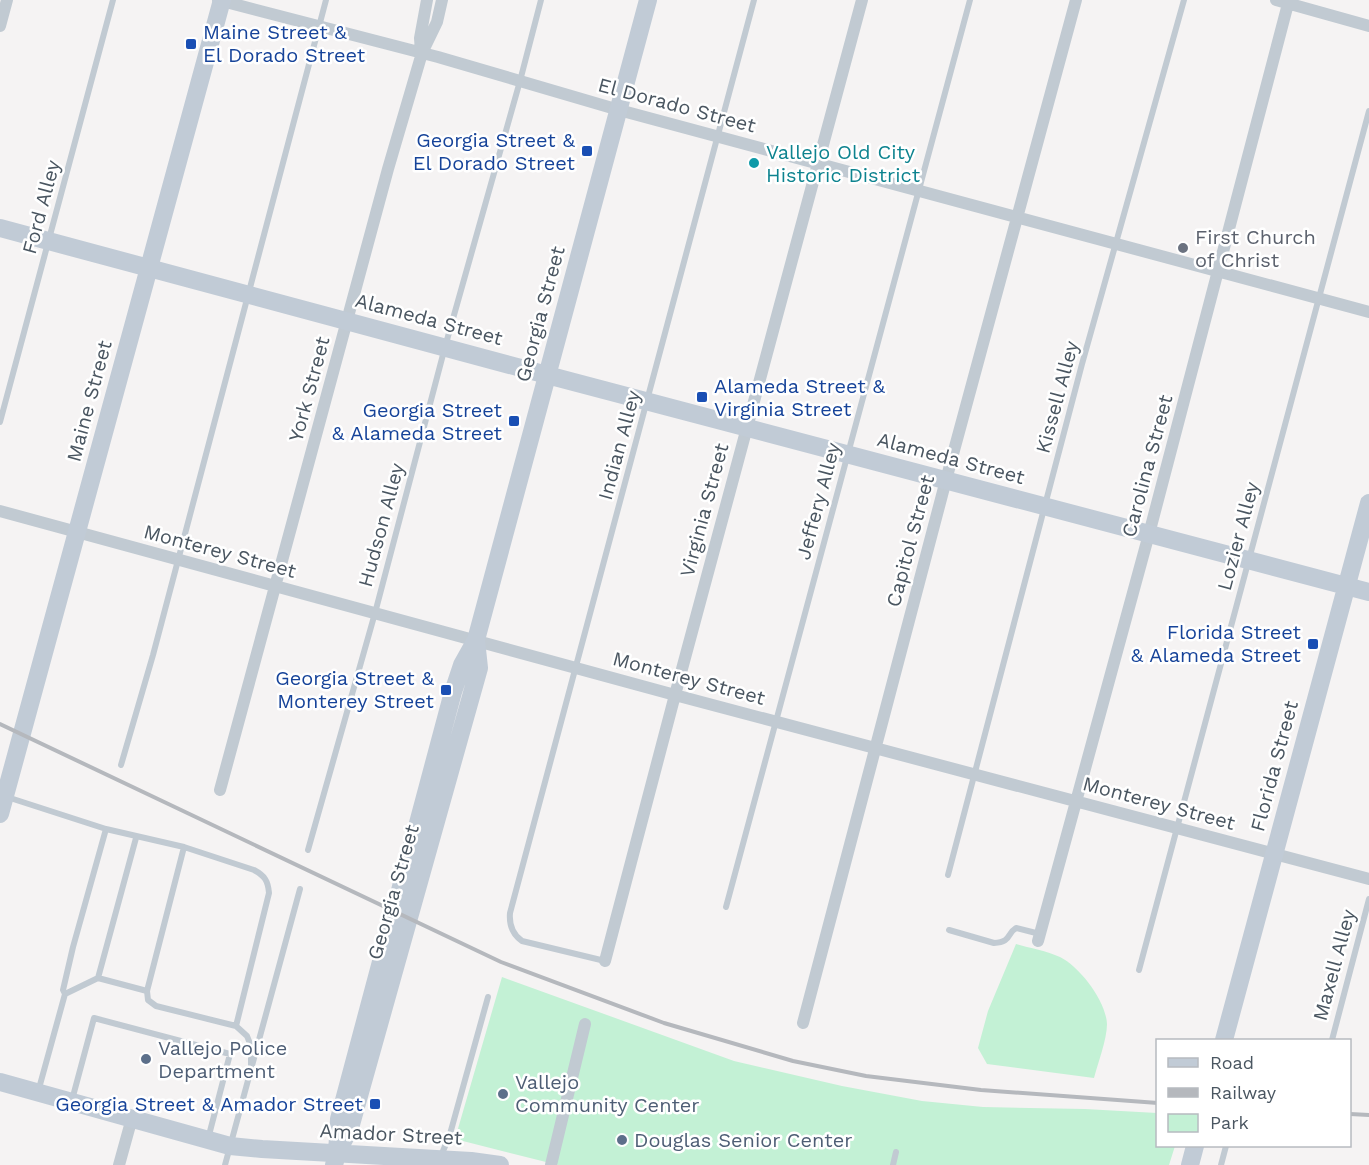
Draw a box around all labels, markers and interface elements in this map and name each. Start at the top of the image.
place label: Maine Street & El Dorado Street [203,20,366,67]
marker: Maine Street & El Dorado Street [184,37,198,51]
street label: El Dorado Street [596,72,759,138]
place label: Georgia Street & El Dorado Street [413,128,576,175]
place label: Vallejo Old City Historic District [766,140,921,187]
marker: Georgia Street & El Dorado Street [580,144,594,158]
marker: Vallejo Old City Historic District [747,156,761,170]
street label: Ford Alley [17,157,65,257]
place label: First Church of Christ [1195,225,1316,272]
marker: First Church of Christ [1176,241,1190,255]
street label: Georgia Street [510,243,570,384]
street label: Alameda Street [353,288,506,350]
street label: York Street [283,333,335,444]
street label: Maine Street [61,337,117,464]
street label: Kissell Alley [1030,337,1084,456]
place label: Alameda Street & Virginia Street [714,374,885,421]
street label: Indian Alley [593,387,645,502]
marker: Alameda Street & Virginia Street [695,390,709,404]
street label: Carolina Street [1116,392,1178,540]
place label: Georgia Street & Alameda Street [332,398,503,445]
marker: Georgia Street & Alameda Street [507,414,521,428]
street label: Alameda Street [875,427,1028,489]
street label: Jeffery Alley [791,439,845,562]
street label: Virginia Street [675,440,734,580]
street label: Hudson Alley [353,460,409,590]
street label: Capitol Street [881,472,939,610]
street label: Lozier Alley [1212,478,1264,593]
street label: Monterey Street [141,519,299,583]
place label: Florida Street & Alameda Street [1131,620,1302,667]
marker: Florida Street & Alameda Street [1306,637,1320,651]
street label: Monterey Street [610,646,768,710]
place label: Georgia Street & Monterey Street [275,666,435,713]
marker: Georgia Street & Monterey Street [439,683,453,697]
street label: Florida Street [1245,697,1303,834]
street label: Monterey Street [1080,771,1238,835]
street label: Georgia Street [362,821,424,962]
street label: Maxell Alley [1308,906,1361,1023]
place label: Vallejo Police Department [158,1036,287,1083]
legend [1156,1039,1351,1147]
marker: Vallejo Police Department [139,1052,153,1066]
text: Road [1210,1052,1254,1073]
place label: Vallejo Community Center [515,1070,699,1117]
text: Railway [1210,1082,1277,1103]
marker: Vallejo Community Center [496,1087,510,1101]
place label: Georgia Street & Amador Street [55,1092,364,1116]
marker: Georgia Street & Amador Street [368,1097,382,1111]
text: Park [1210,1112,1249,1133]
street label: Amador Street [319,1118,464,1150]
place label: Douglas Senior Center [634,1128,852,1152]
marker: Douglas Senior Center [615,1133,629,1147]

